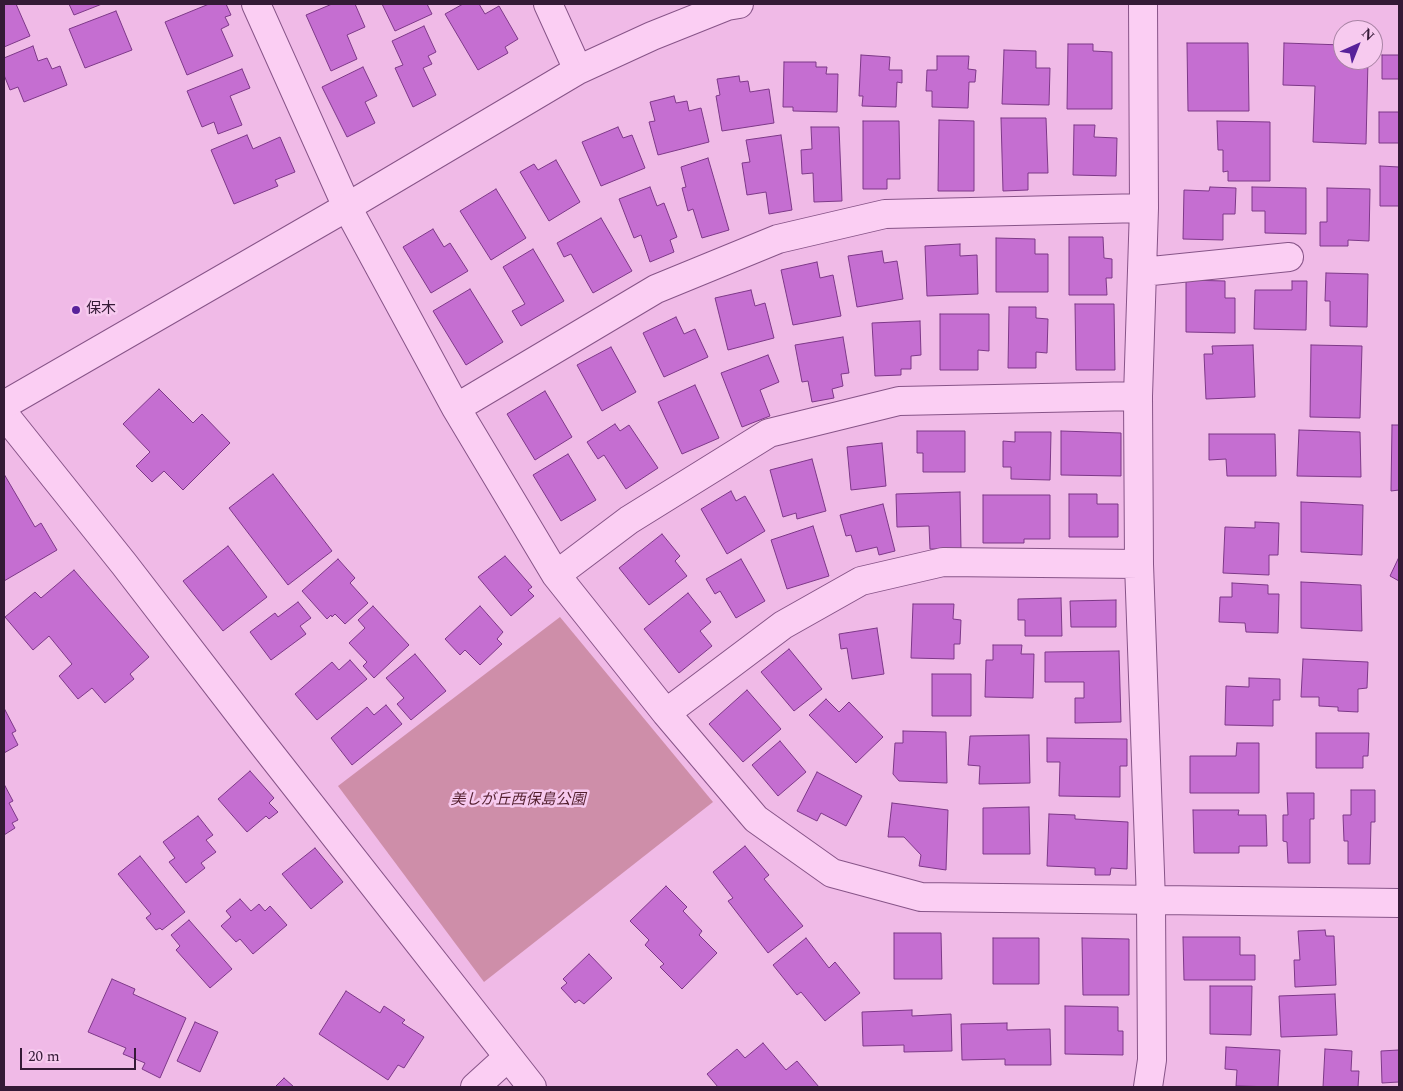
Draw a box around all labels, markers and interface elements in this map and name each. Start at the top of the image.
north arrow [1333,20,1383,70]
text: N [1357,23,1379,46]
place label: 保木 [86,301,116,319]
marker: 保木 [70,304,82,316]
park label: 美しが丘西保島公園 [451,792,585,810]
scale bar [22,1038,139,1070]
text: 20 m [28,1045,60,1068]

